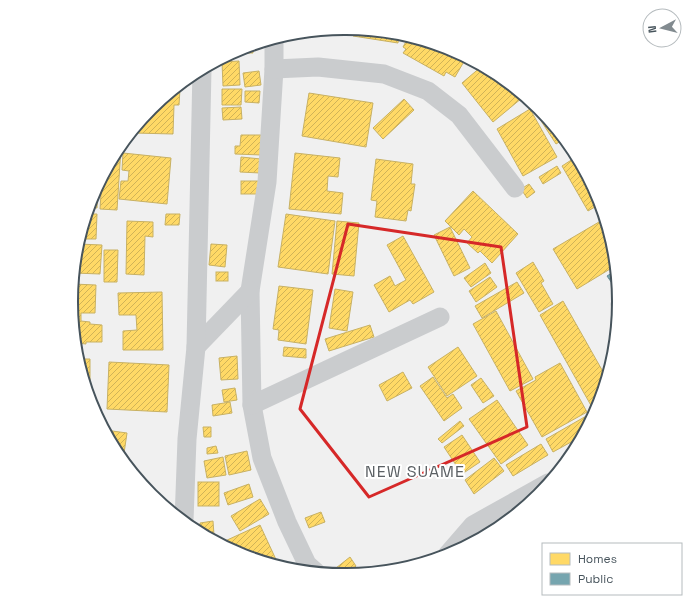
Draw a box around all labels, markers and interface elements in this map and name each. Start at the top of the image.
north arrow [642,8,682,48]
text: N [645,25,659,34]
district label: NEW SUAME [365,461,465,482]
legend [542,543,682,595]
text: Homes [578,551,617,567]
text: Public [578,571,613,587]

